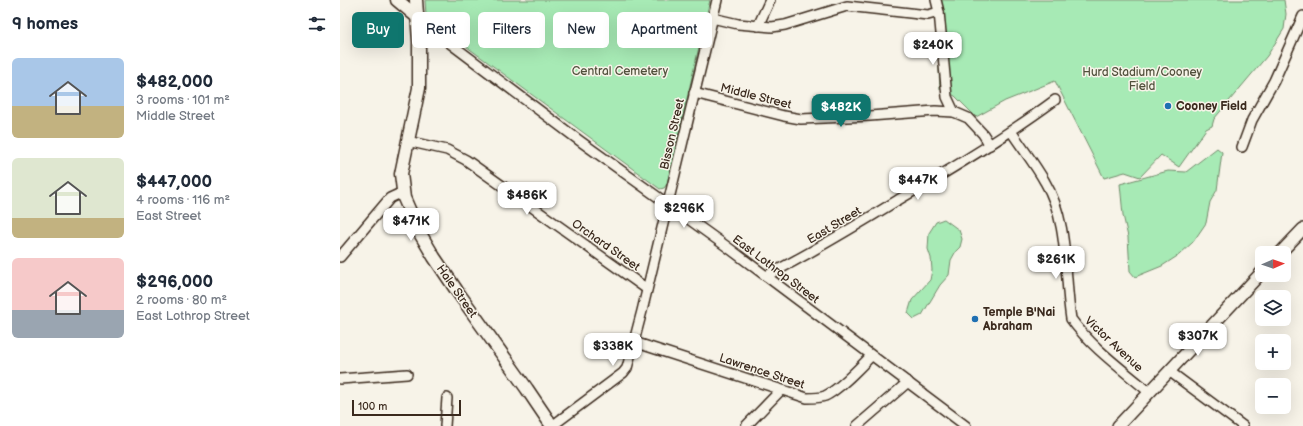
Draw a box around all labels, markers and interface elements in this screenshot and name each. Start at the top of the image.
chip: Buy [352,12,404,48]
chip: Rent [412,12,470,48]
chip: Filters [478,12,545,48]
chip: New [553,12,609,48]
chip: Apartment [617,12,712,48]
icon: filters [306,13,328,35]
text: 9 homes [12,14,78,34]
pin: $240K [905,32,961,66]
text: $240K [913,37,953,53]
park label: Central Cemetery [572,64,669,79]
park label: Hurd Stadium/Cooney Field [1082,65,1202,94]
text: $482,000 [136,72,213,92]
icon: home [44,74,92,122]
street label: Middle Street [719,80,793,113]
text: 3 rooms · 101 m² [136,92,230,108]
pin: $482K [813,94,869,128]
street label: Bisson Street [657,97,688,171]
text: $482K [821,99,861,115]
place label: Cooney Field [1176,99,1247,114]
marker: Cooney Field [1163,101,1173,111]
text: Middle Street [136,108,215,124]
pin: $447K [890,167,946,201]
text: $447,000 [136,172,212,192]
text: $447K [898,172,938,188]
icon: home [44,174,92,222]
pin: $486K [499,182,555,216]
text: $486K [507,187,547,203]
text: 4 rooms · 116 m² [136,192,230,208]
pin: $296K [656,195,712,229]
text: $296K [664,200,704,216]
street label: East Street [805,203,864,247]
text: East Street [136,208,201,224]
pin: $471K [383,208,439,242]
text: $471K [392,213,430,229]
street label: Orchard Street [569,216,643,275]
street label: East Lothrop Street [729,232,822,307]
pin: $261K [1028,246,1084,280]
north arrow [1255,246,1291,282]
map controls [1255,246,1291,414]
text: $261K [1037,251,1075,267]
street label: Hale Street [433,262,480,321]
text: $296,000 [136,272,213,292]
icon: home [44,274,92,322]
button: layers [1255,290,1291,326]
text: 2 rooms · 80 m² [136,292,227,308]
place label: Temple B'Nai Abraham [982,305,1055,334]
text: East Lothrop Street [136,308,250,324]
street label: Victor Avenue [1081,313,1146,375]
marker: Temple B'Nai Abraham [970,314,980,324]
pin: $307K [1170,323,1226,357]
text: $307K [1178,328,1218,344]
pin: $338K [585,333,641,367]
button: + [1255,334,1291,370]
text: $338K [593,338,633,354]
street label: Lawrence Street [717,351,807,392]
button: − [1255,378,1291,414]
scale bar [352,398,461,417]
text: 100 m [358,400,387,413]

